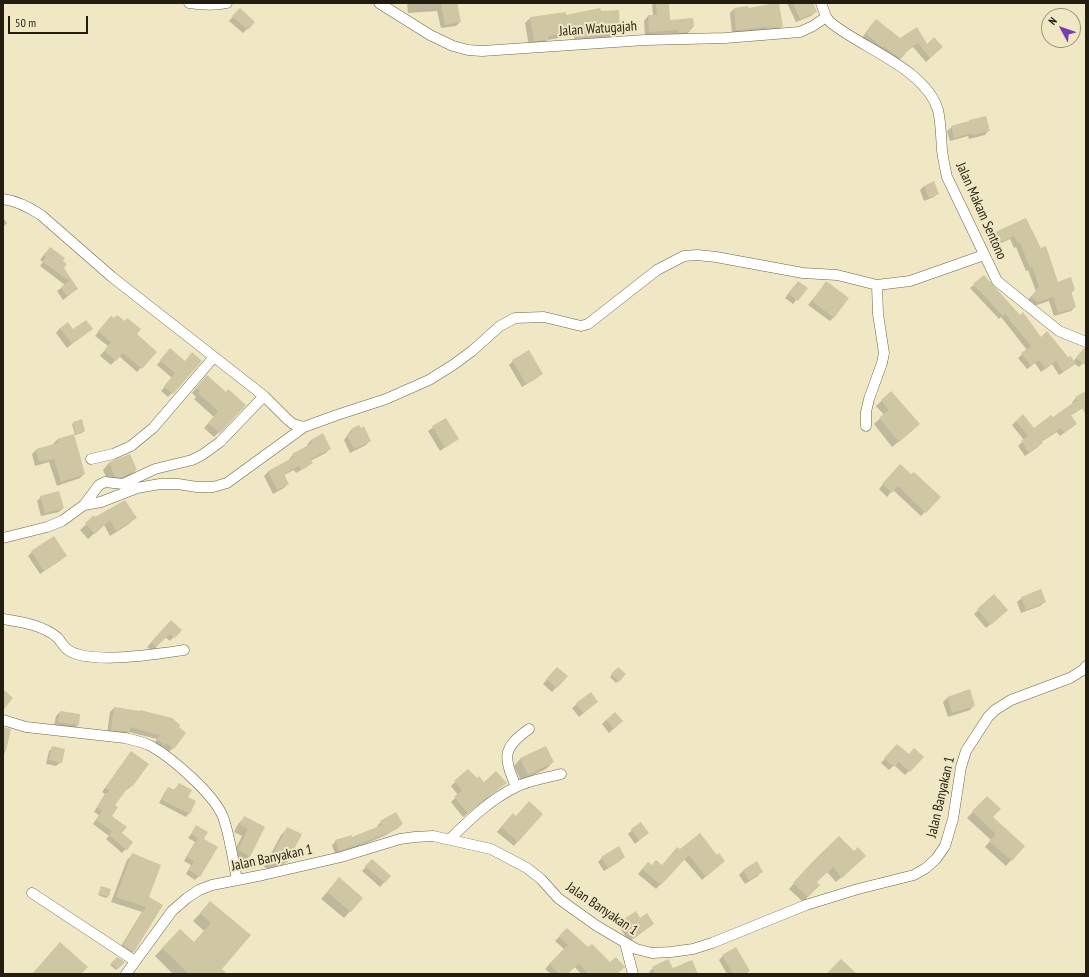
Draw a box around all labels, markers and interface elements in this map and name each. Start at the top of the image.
scale bar [10,8,90,34]
north arrow [1041,8,1081,48]
text: N [1045,14,1060,28]
text: 50 m [15,15,36,30]
street label: Jalan Watugajah [559,18,637,40]
street label: Jalan Makam Sentono [952,160,1010,262]
street label: Jalan Banyakan 1 [924,755,958,839]
street label: Jalan Banyakan 1 [230,841,314,875]
street label: Jalan Banyakan 1 [563,879,641,939]

